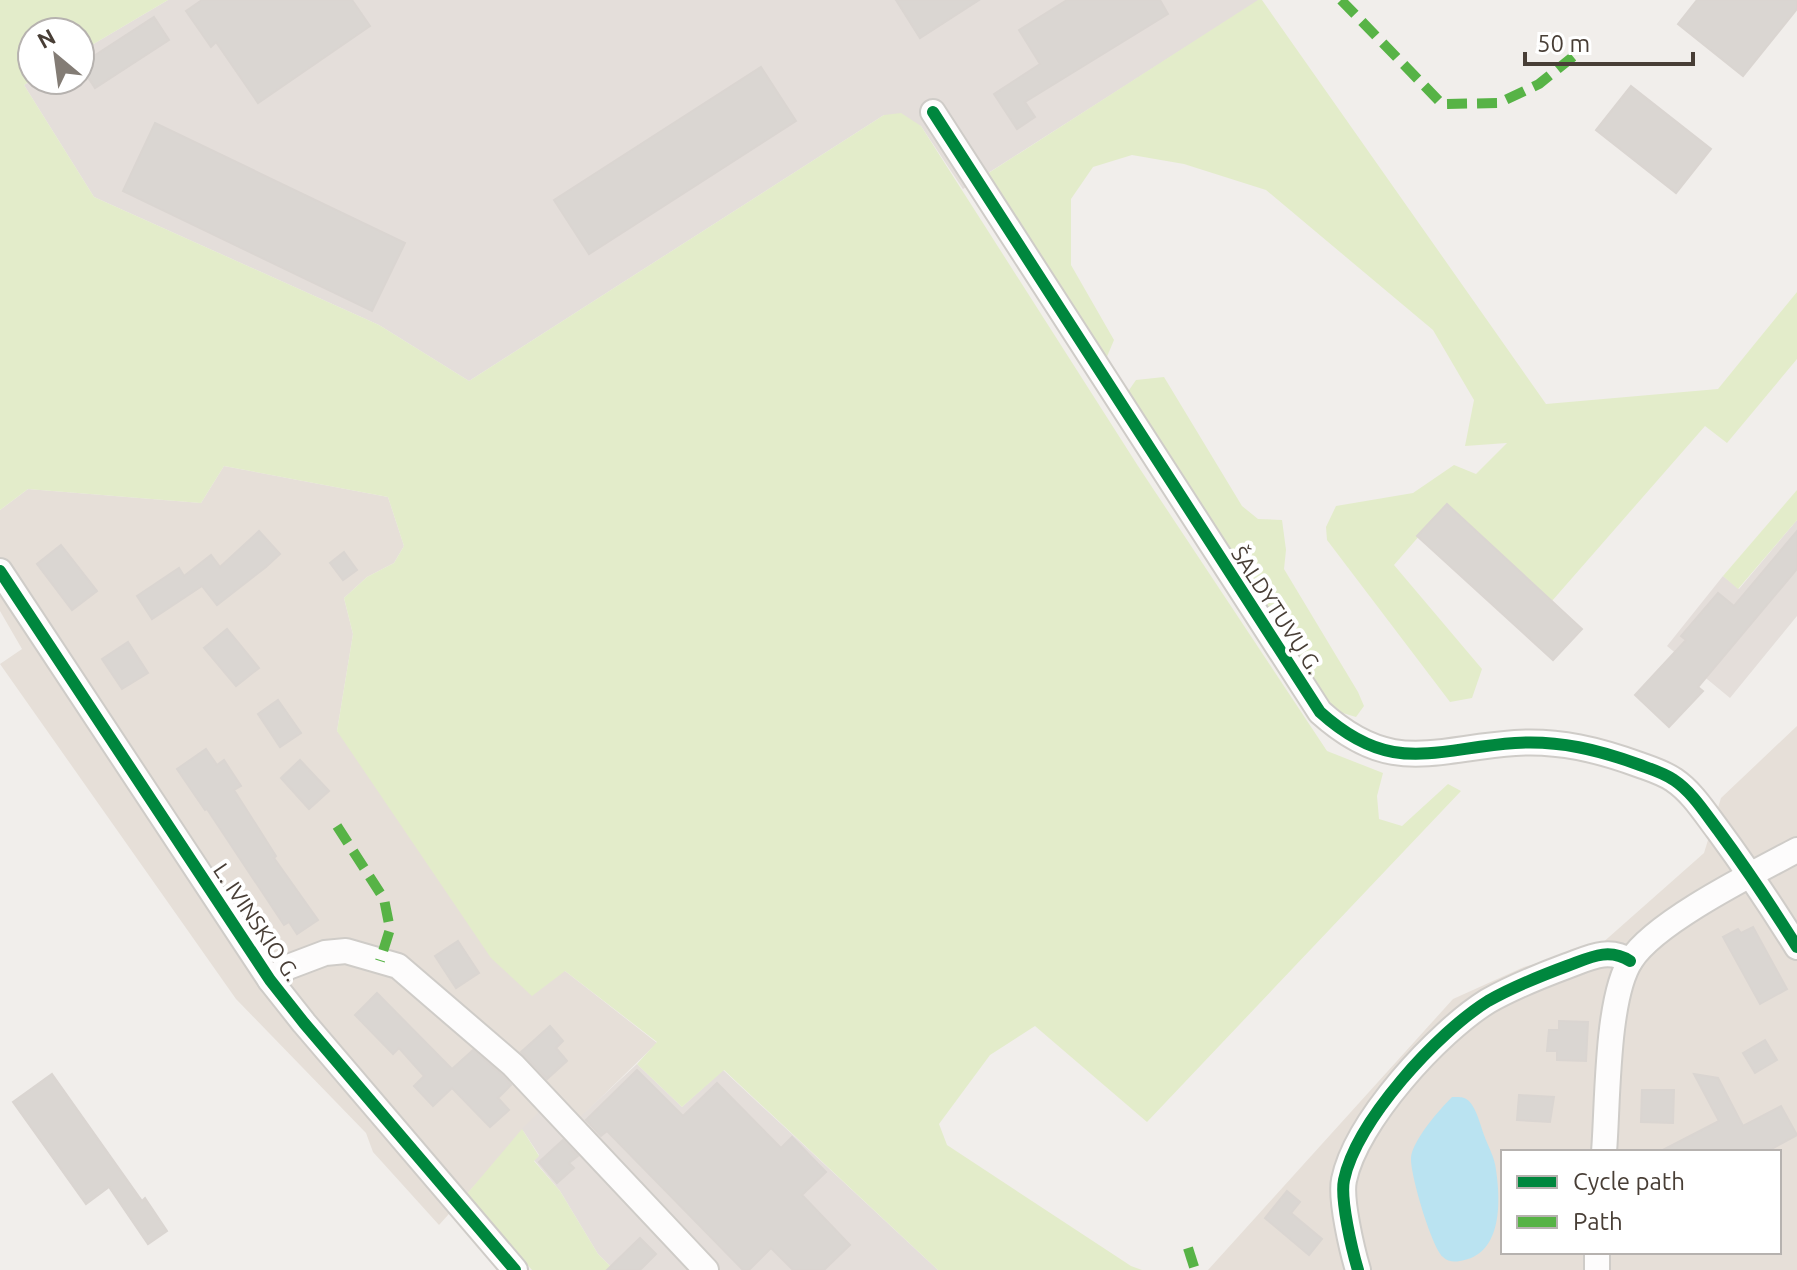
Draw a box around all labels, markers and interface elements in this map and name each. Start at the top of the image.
north arrow [16,16,96,96]
scale bar [1525,16,1693,66]
text: N [33,23,59,53]
text: 50 m [1537,30,1590,57]
street label: ŠALDYTUVŲ G. [1227,541,1328,678]
street label: L. IVINSKIO G. [209,858,306,985]
legend [1501,1150,1781,1254]
text: Cycle path [1573,1168,1685,1195]
text: Path [1573,1208,1623,1235]

